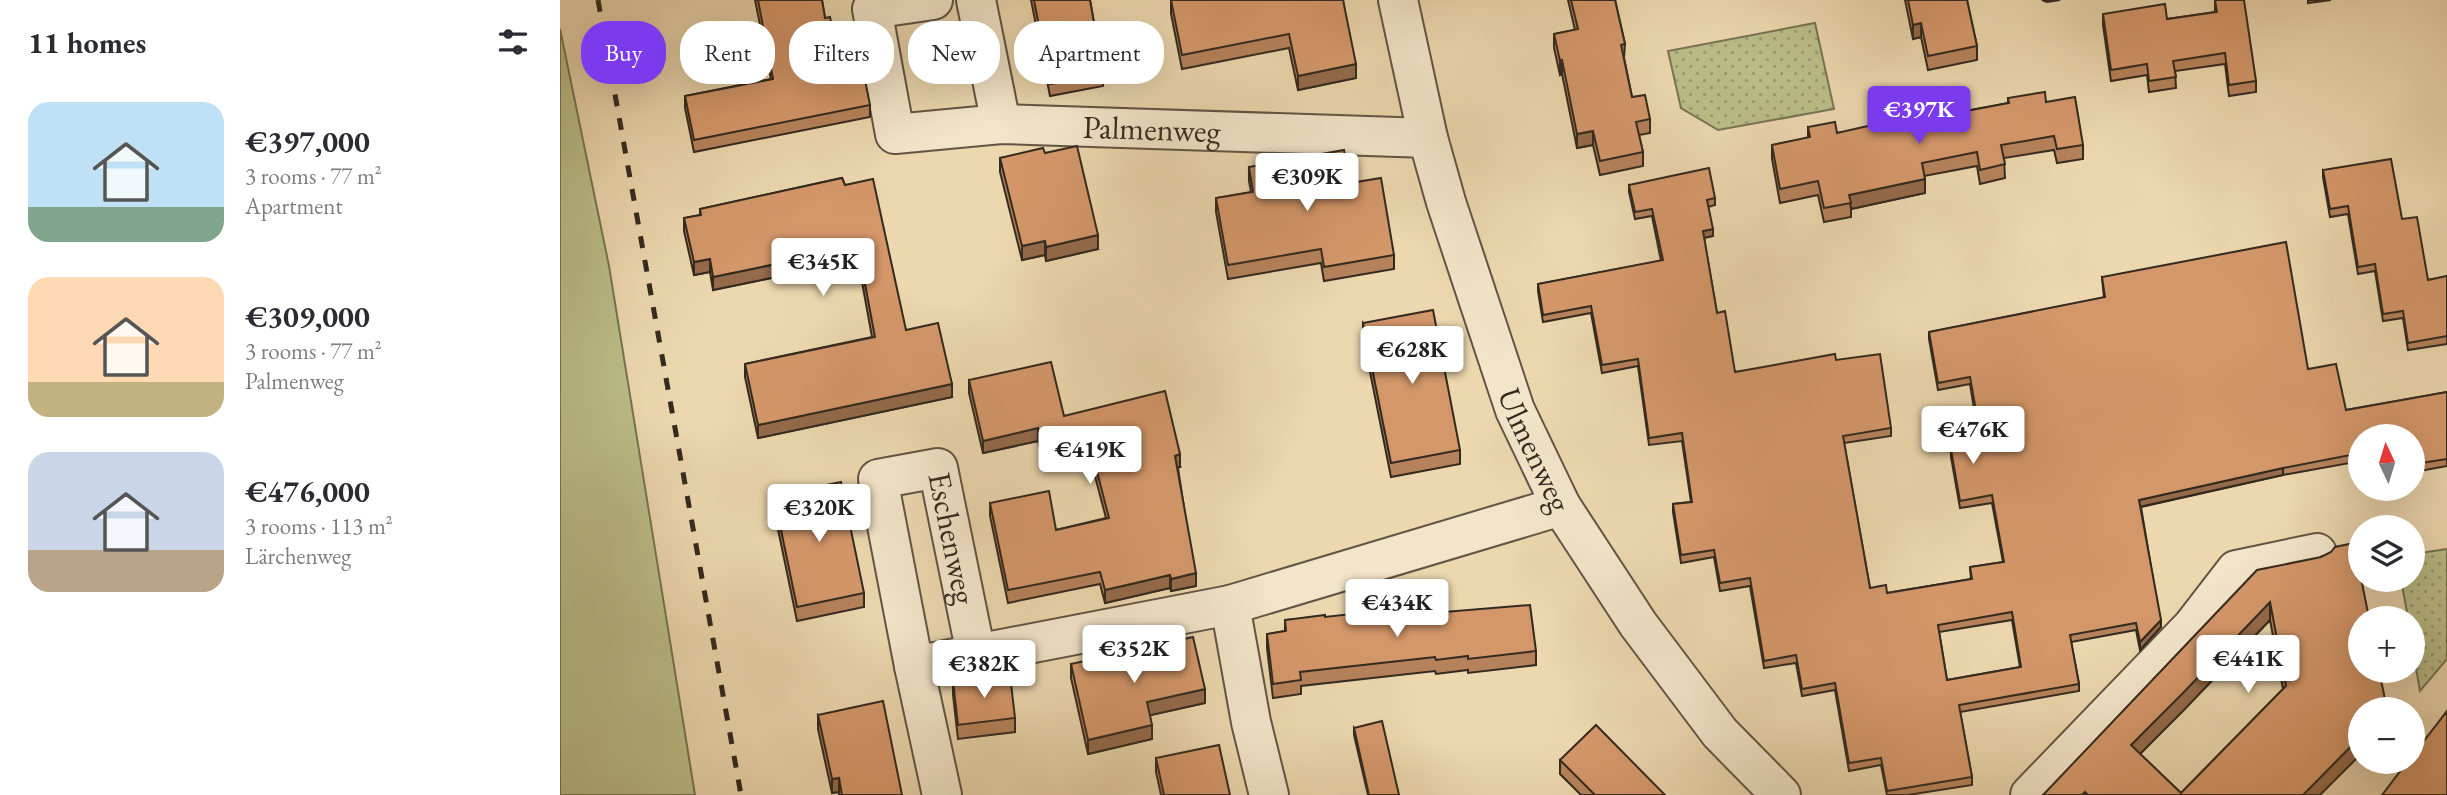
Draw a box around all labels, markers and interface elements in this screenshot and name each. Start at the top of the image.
chip: Buy [581,21,666,84]
chip: Rent [680,21,775,84]
chip: Filters [789,21,894,84]
chip: New [908,21,1000,84]
chip: Apartment [1014,21,1164,84]
text: 11 homes [28,23,146,62]
icon: filters [494,23,532,61]
pin: €397K [1870,86,1968,146]
text: €397K [1883,94,1955,124]
street label: Palmenweg [1082,106,1222,152]
text: €397,000 [245,122,370,161]
icon: home [84,130,168,214]
pin: €309K [1258,154,1356,213]
text: 3 rooms · 77 m² [245,161,382,191]
text: €309K [1271,161,1343,191]
text: Apartment [245,191,343,221]
pin: €345K [774,238,872,298]
text: €345K [787,246,859,276]
text: €309,000 [245,297,370,336]
icon: home [84,305,168,389]
pin: €628K [1363,326,1461,386]
text: €628K [1376,334,1448,364]
text: 3 rooms · 77 m² [245,336,382,366]
text: Palmenweg [245,366,344,396]
street label: Ulmenweg [1488,382,1582,520]
pin: €476K [1924,406,2022,466]
text: €476K [1937,414,2009,444]
north arrow [2348,424,2426,500]
map controls [2348,424,2425,774]
pin: €419K [1041,426,1139,486]
text: €419K [1054,434,1126,464]
street label: Eschenweg [918,468,987,609]
text: €476,000 [245,472,370,511]
icon: home [84,480,168,564]
pin: €320K [770,484,868,544]
text: €320K [783,492,855,522]
text: 3 rooms · 113 m² [245,511,393,541]
button: layers [2348,515,2425,592]
text: Lärchenweg [245,541,351,571]
pin: €434K [1348,580,1446,639]
text: €434K [1361,587,1433,617]
button: + [2348,606,2425,683]
pin: €352K [1085,626,1183,685]
text: €352K [1098,633,1170,663]
pin: €441K [2199,636,2297,695]
pin: €382K [935,640,1033,700]
text: €441K [2212,643,2284,673]
text: €382K [948,648,1020,678]
button: − [2348,697,2425,774]

